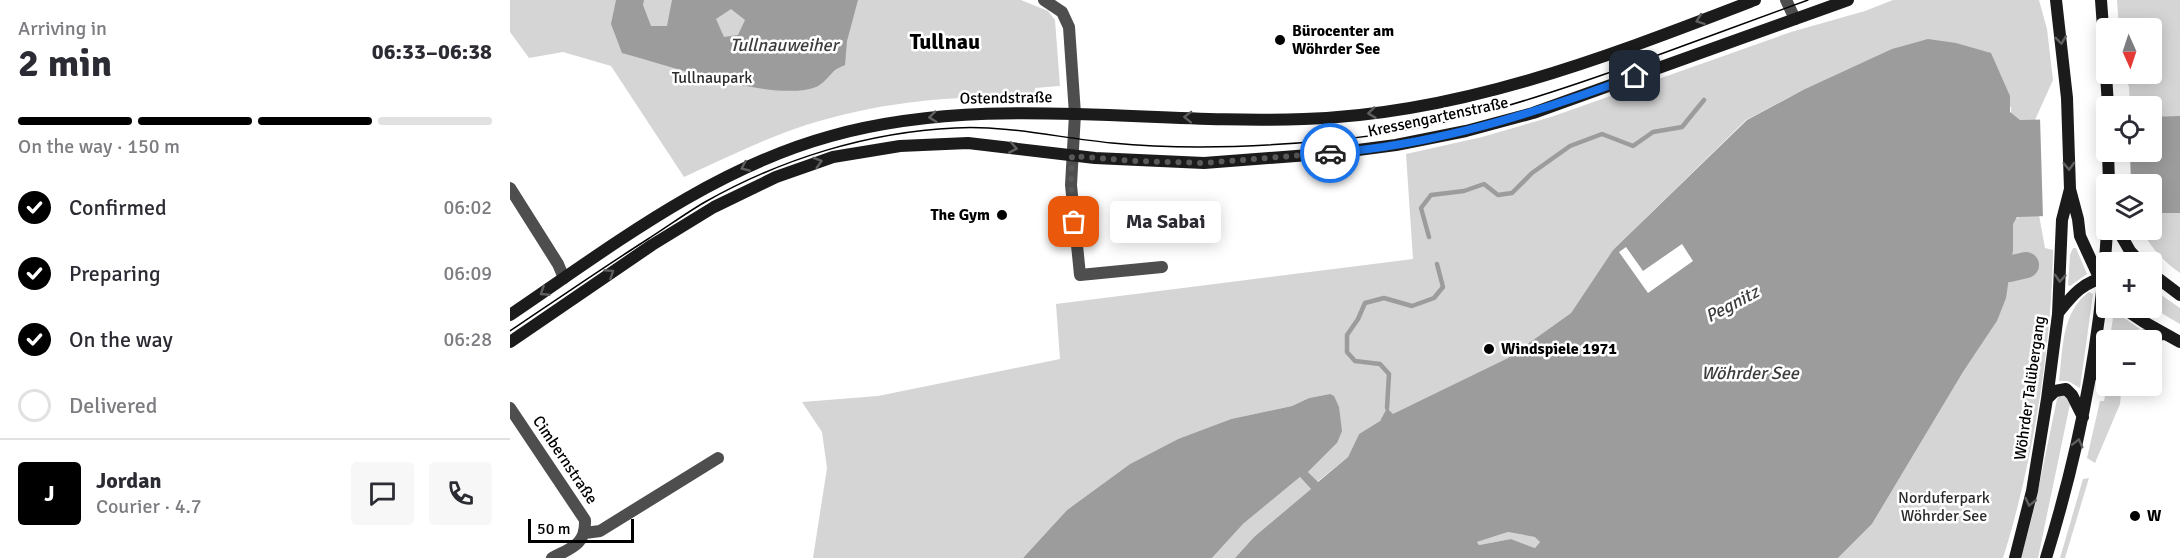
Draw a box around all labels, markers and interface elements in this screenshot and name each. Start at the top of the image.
one-way arrow [1695,13,1706,26]
text: Arriving in [18,16,107,41]
north arrow [2096,18,2162,84]
map controls [2096,18,2162,396]
place label: Bürocenter am Wöhrder See [1292,21,1394,59]
district label: Tullnau [910,28,980,55]
marker: Bürocenter am Wöhrder See [1273,33,1287,47]
water label: Tullnauweiher [730,34,841,56]
one-way arrow [2054,36,2066,45]
text: 06:33–06:38 [372,38,492,65]
text: 2 min [18,39,112,87]
pin [1609,50,1660,101]
icon: home [1618,59,1651,92]
park label: Tullnaupark [672,68,752,88]
street label: Ostendstraße [959,87,1053,109]
street label: Kressengartenstraße [1366,92,1510,142]
button: locate [2096,96,2162,162]
one-way arrow [1367,107,1376,119]
one-way arrow [928,110,937,123]
one-way arrow [1183,111,1192,124]
courier [1300,123,1360,183]
text: On the way · 150 m [18,134,180,159]
icon: car [1314,137,1347,170]
one-way arrow [1009,141,1018,153]
one-way arrow [812,156,823,169]
one-way arrow [741,160,752,172]
one-way arrow [2063,162,2076,171]
button: layers [2096,174,2162,240]
icon: check [18,191,51,224]
text: Confirmed [69,194,167,221]
text: 06:02 [443,195,492,220]
pin [1048,196,1099,247]
callout: Ma Sabai [1110,201,1221,243]
place label: The Gym [930,205,990,225]
icon: bag [1057,205,1090,238]
marker: The Gym [995,208,1009,222]
text: Ma Sabai [1126,209,1205,234]
button: + [2096,252,2162,318]
icon: check [18,257,51,290]
text: Preparing [69,260,161,287]
text: 06:09 [443,261,492,286]
one-way arrow [603,269,614,280]
one-way arrow [2054,274,2067,283]
water label: Pegnitz [1701,280,1764,327]
one-way arrow [540,284,550,296]
street label: Wöhrder Talübergang [2010,314,2050,462]
icon: check [18,323,51,356]
text: On the way [69,326,173,353]
text: 06:28 [443,327,492,352]
button: − [2096,330,2162,396]
place label: Windspiele 1971 [1501,339,1617,359]
marker: Windspiele 1971 [1482,342,1496,356]
water label: Wöhrder See [1701,362,1800,384]
text: Delivered [69,392,157,419]
street label: Cimbernstraße [528,412,602,508]
one-way arrow [2070,438,2083,448]
button: chat [351,462,414,525]
button: phone [429,462,492,525]
text: Jordan [96,467,162,494]
text: J [44,480,55,507]
park label: Norduferpark Wöhrder See [1898,488,1990,526]
text: Courier · 4.7 [96,494,202,519]
one-way arrow [2024,497,2037,507]
place label: W [2147,506,2162,526]
marker: W [2128,509,2142,523]
scale bar [528,516,634,544]
text: 50 m [537,519,571,539]

